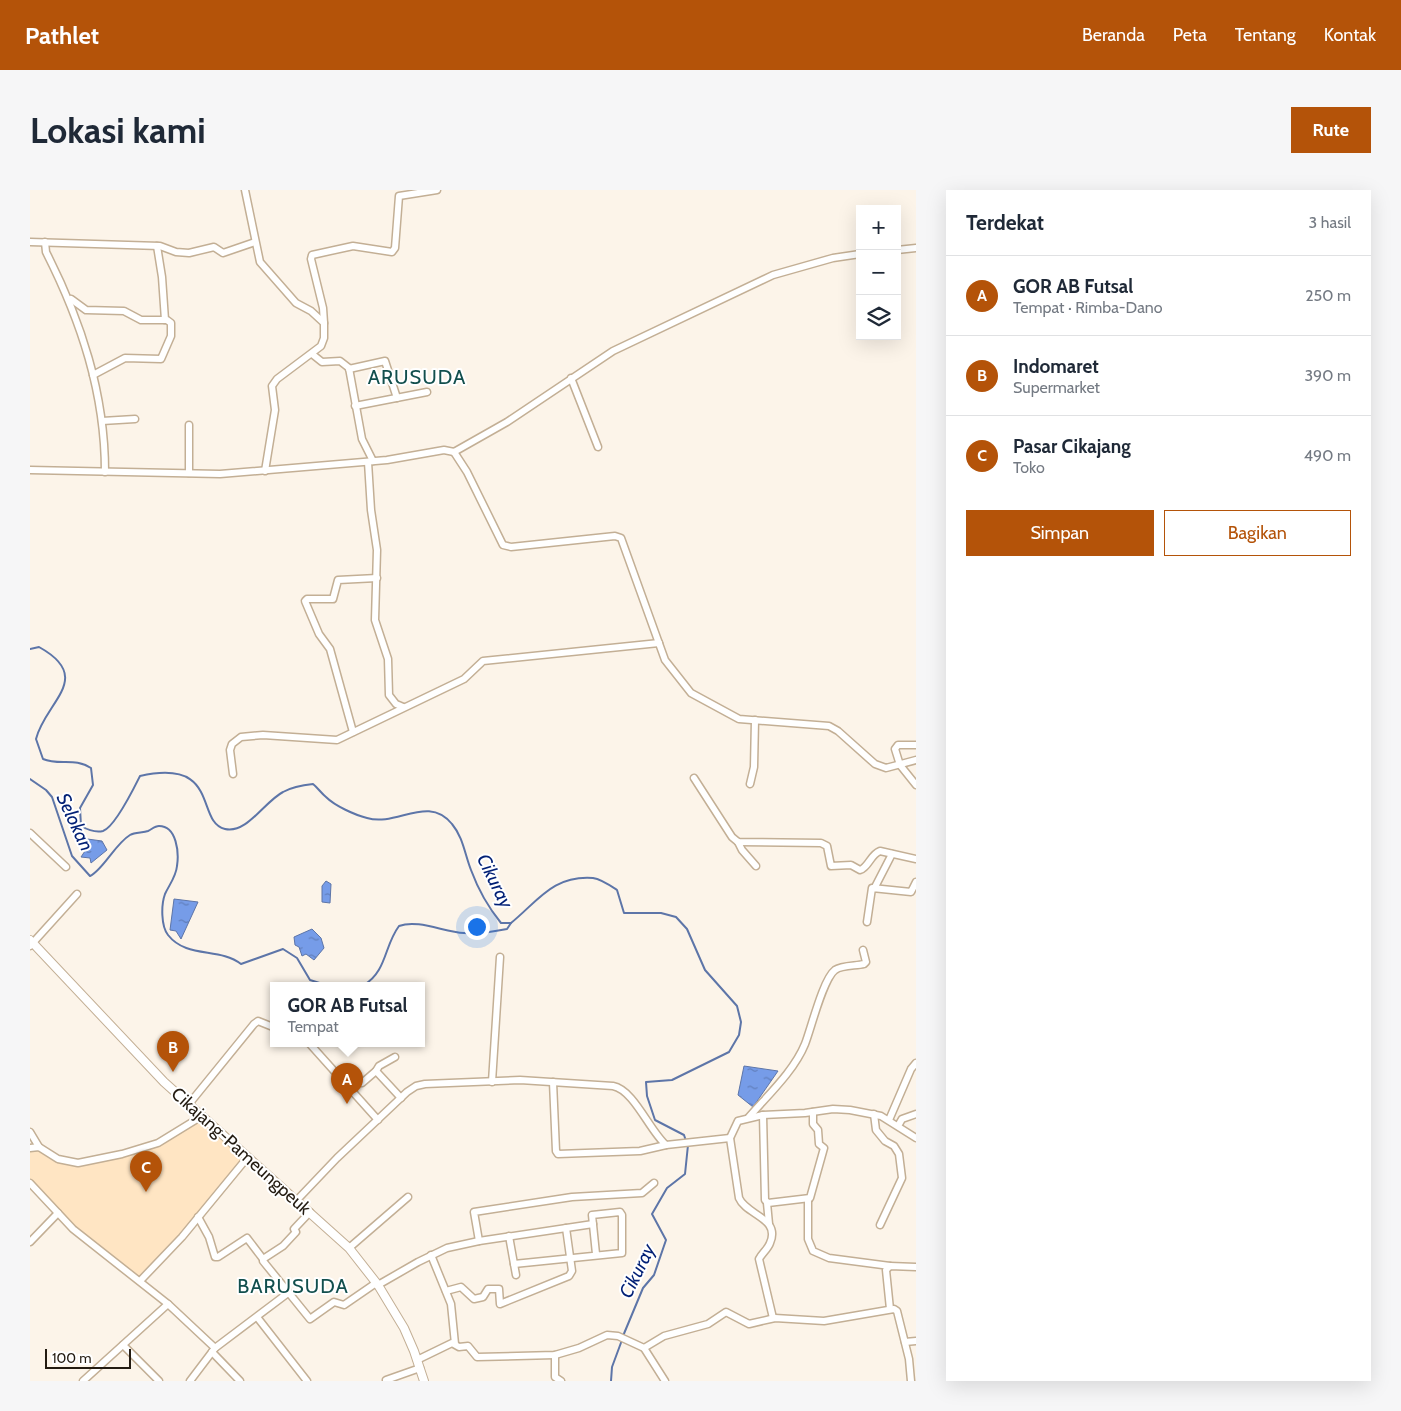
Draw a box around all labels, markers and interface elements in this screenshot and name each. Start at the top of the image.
text: Pathlet [25,21,99,50]
text: Beranda [1082,24,1145,46]
text: Peta [1173,24,1207,46]
text: Tentang [1235,24,1296,46]
text: Kontak [1324,24,1376,46]
button: Rute [1291,107,1371,153]
text: Lokasi kami [30,109,206,152]
map controls [856,205,901,340]
button: + [856,205,901,250]
text: Terdekat [966,210,1044,235]
text: 3 hasil [1309,213,1351,232]
button: − [856,250,901,295]
text: GOR AB Futsal [1013,275,1133,298]
text: A [977,286,987,305]
text: 250 m [1305,286,1351,305]
button: layers [856,295,901,340]
text: Tempat · Rimba-Dano [1013,298,1163,317]
text: Indomaret [1013,355,1099,378]
district label: ARUSUDA [368,365,466,389]
text: B [977,366,987,385]
text: 390 m [1304,366,1351,385]
text: Supermarket [1013,378,1100,397]
text: Pasar Cikajang [1013,435,1131,458]
text: C [977,446,987,465]
text: 490 m [1304,446,1351,465]
text: Toko [1013,458,1045,477]
button: Simpan [966,510,1154,556]
button: Bagikan [1164,510,1351,556]
water label: Selokan [52,789,98,855]
water label: Cikuray [472,850,518,913]
your location [464,914,490,940]
popup [270,982,425,1047]
text: GOR AB Futsal [287,994,408,1017]
text: Tempat [287,1017,339,1036]
pin: B [157,1031,189,1072]
pin: A [331,1063,363,1104]
street label: Cikajang-Pameungpeuk [167,1083,316,1220]
pin: C [130,1151,162,1192]
water label: Cikuray [614,1239,660,1302]
district label: BARUSUDA [237,1274,349,1298]
scale bar [45,1346,131,1369]
text: 100 m [52,1349,92,1367]

